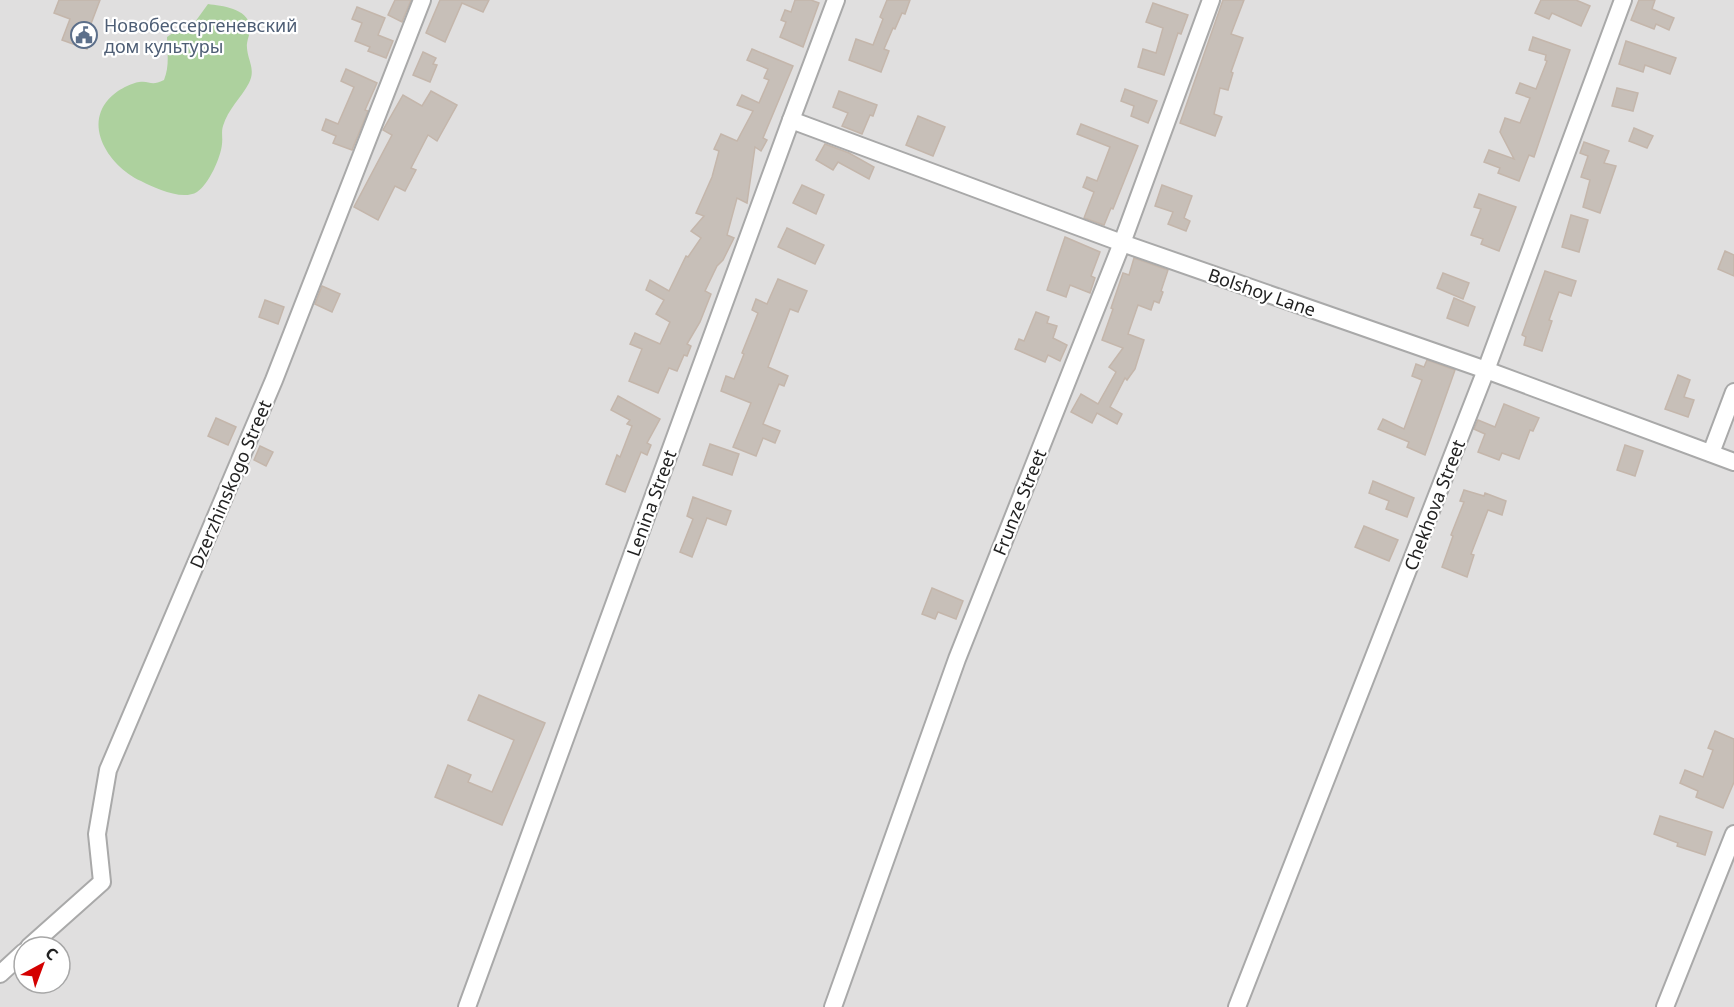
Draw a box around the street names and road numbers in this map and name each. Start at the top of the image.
street label: Bolshoy Lane [1205,262,1319,322]
street label: Dzerzhinskogo Street [184,396,277,572]
street label: Chekhova Street [1398,436,1470,574]
street label: Frunze Street [987,445,1051,559]
street label: Lenina Street [621,446,682,559]

